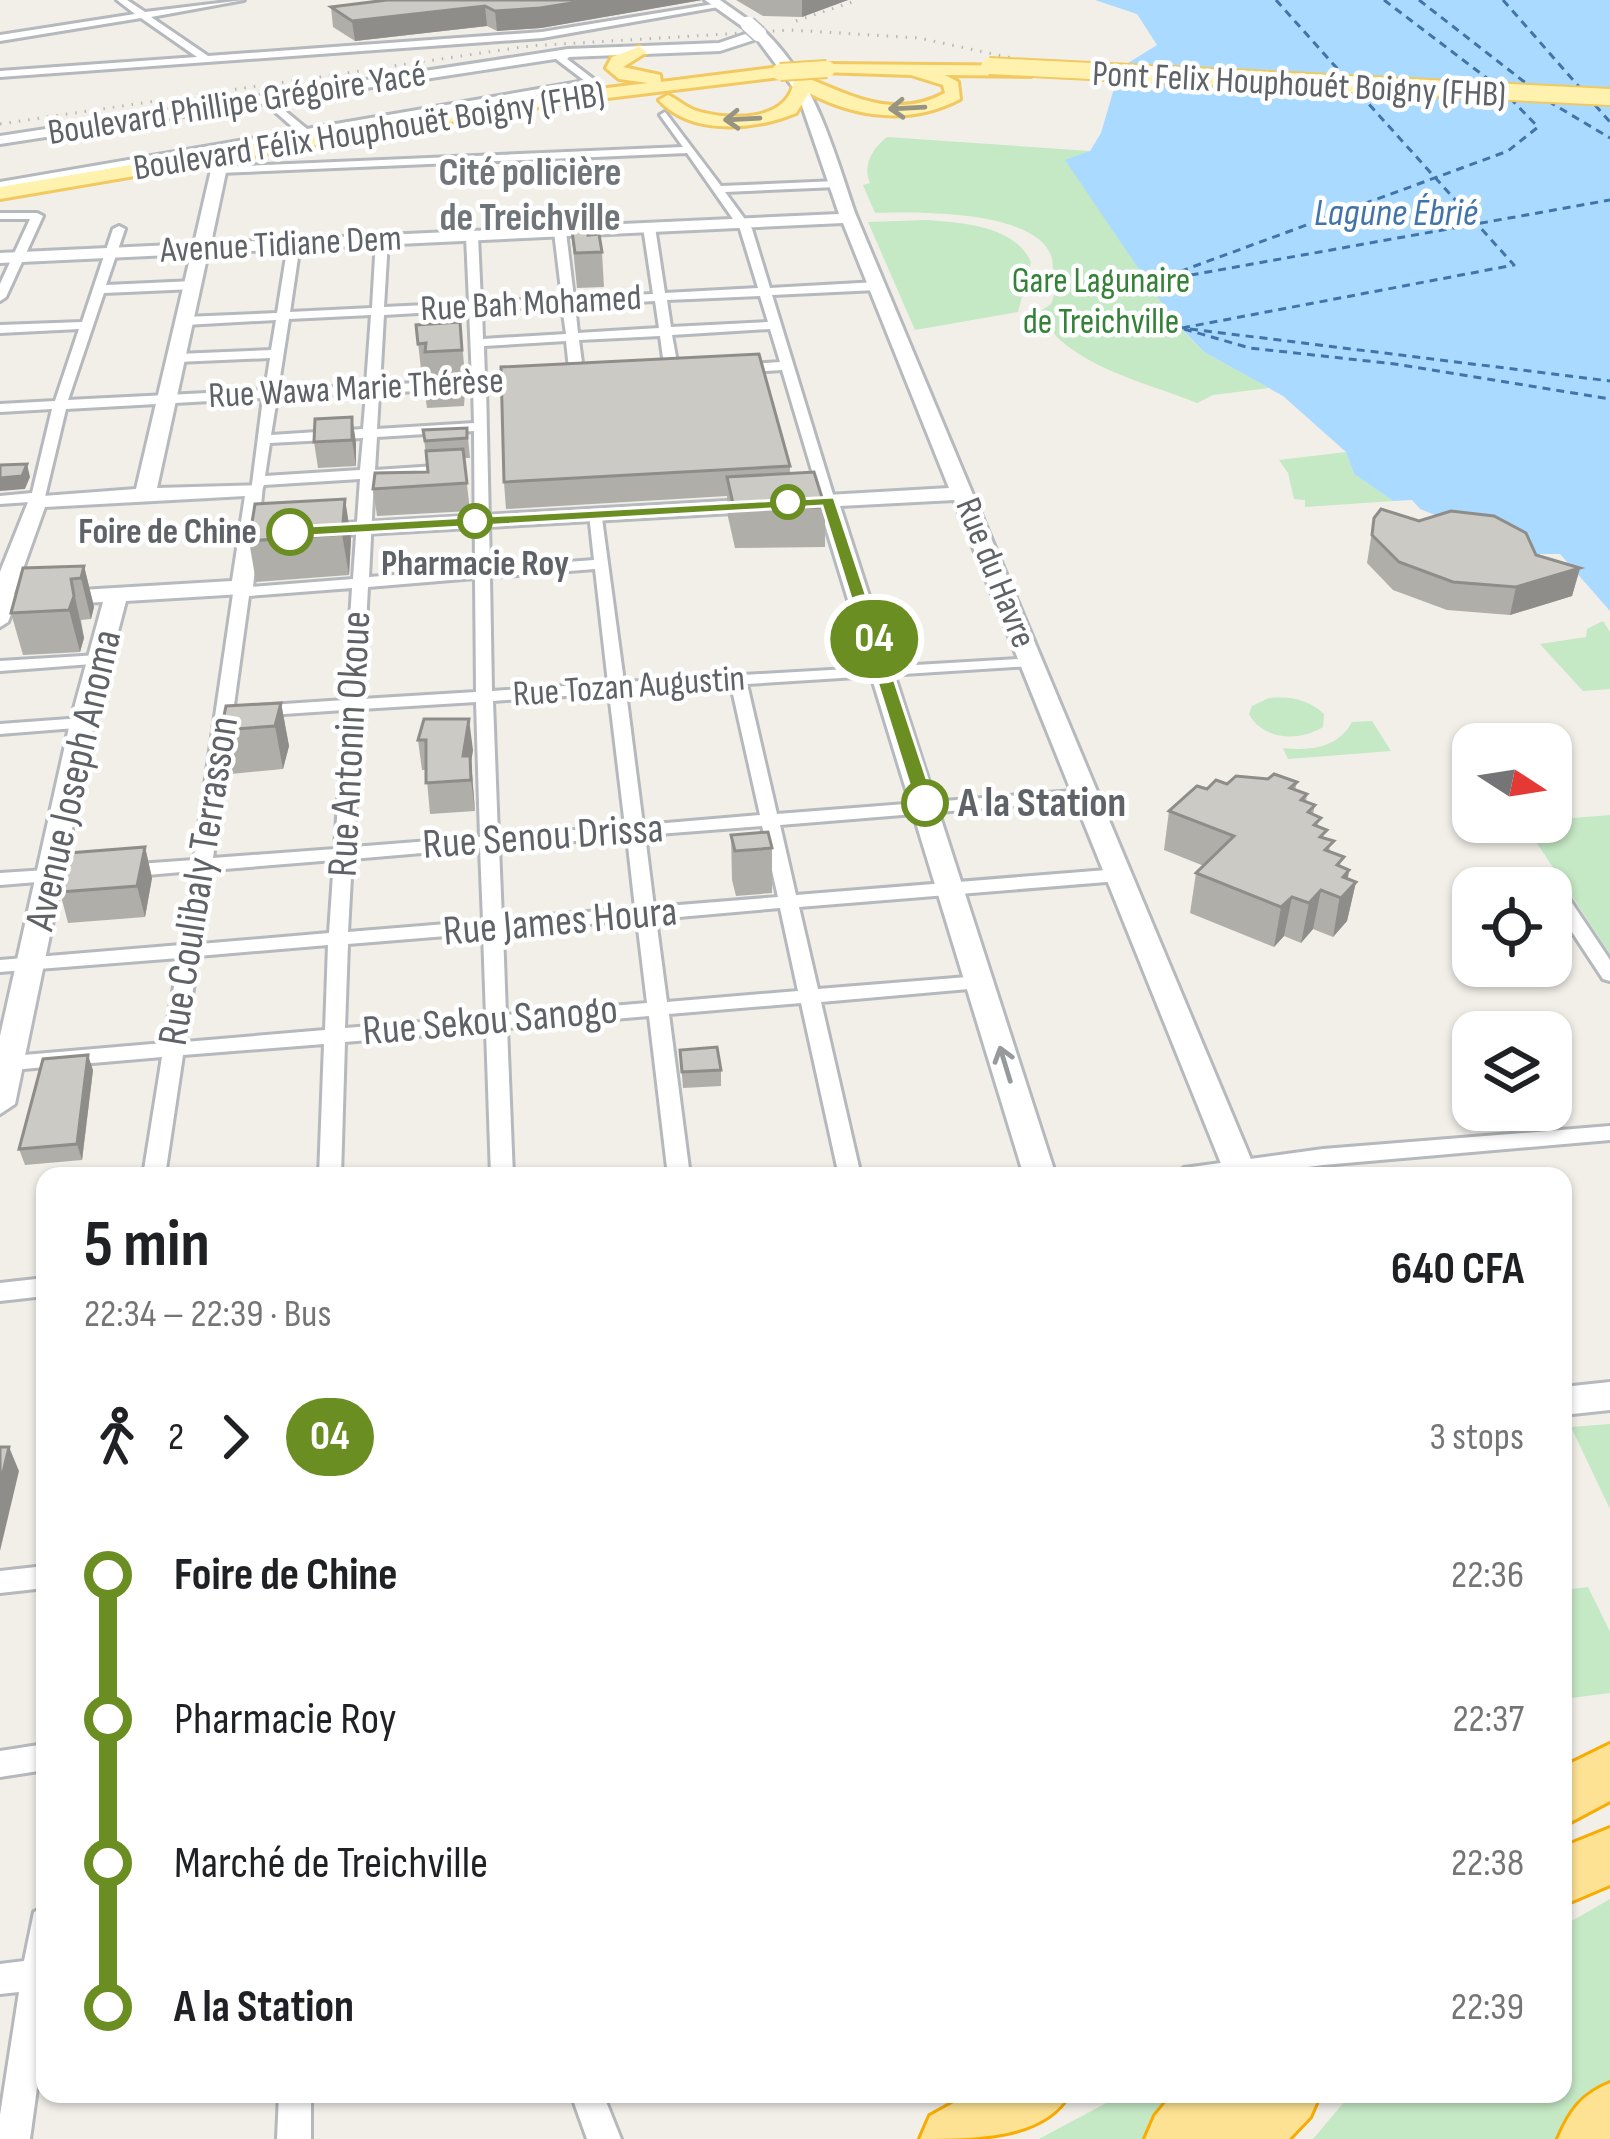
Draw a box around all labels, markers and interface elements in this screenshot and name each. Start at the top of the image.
street label: Boulevard Phillipe Grégoire Yacé [45,53,429,155]
street label: Pont Felix Houphouét Boigny (FHB) [1091,53,1507,117]
street label: Boulevard Félix Houphouët Boigny (FHB) [130,74,608,190]
one-way arrow [888,96,927,119]
one-way arrow [723,107,762,130]
district label: Cité policière de Treichville [439,150,621,242]
water label: Lagune Ébrié [1314,190,1478,237]
street label: Avenue Tidiane Dem [158,217,403,273]
park label: Gare Lagunaire de Treichville [1012,260,1190,344]
street label: Rue Bah Mohamed [419,277,643,331]
street label: Rue Wawa Marie Thérèse [207,360,505,418]
unlabelled marker [772,486,804,518]
street label: Rue du Havre [946,492,1044,654]
marker: Pharmacie Roy [459,505,491,537]
marker: Foire de Chine [268,510,312,554]
place label: Foire de Chine [78,511,257,554]
place label: Pharmacie Roy [381,543,569,586]
line badge: 04 [820,600,928,678]
street label: Rue Antonin Okoue [318,610,382,878]
text: 04 [854,613,894,664]
street label: Avenue Joseph Anoma [14,625,133,936]
street label: Rue Tozan Augustin [512,657,746,717]
street label: Rue Coulibaly Terrasson [148,713,250,1049]
north arrow [1452,723,1572,843]
map controls [1452,723,1572,1131]
place label: A la Station [957,778,1126,829]
marker: A la Station [903,781,947,825]
street label: Rue Senou Drissa [421,803,665,871]
button: locate [1452,867,1572,987]
street label: Rue James Houra [441,886,679,958]
street label: Rue Sekou Sanogo [360,984,620,1058]
button: layers [1452,1011,1572,1131]
one-way arrow [993,1046,1015,1084]
text: 5 min [84,1206,210,1285]
text: 640 CFA [1391,1242,1524,1297]
text: 22:34 – 22:39 · Bus [84,1291,331,1338]
icon: walk [84,1404,150,1470]
icon: forward [202,1404,268,1470]
text: 04 [310,1411,350,1462]
text: 2 [168,1414,184,1461]
text: 3 stops [1430,1414,1524,1461]
text: Foire de Chine [174,1548,398,1603]
text: 22:36 [1451,1552,1524,1599]
text: Pharmacie Roy [174,1692,396,1747]
text: 22:37 [1453,1696,1524,1743]
text: Marché de Treichville [174,1836,488,1891]
text: 22:38 [1451,1840,1524,1887]
text: A la Station [174,1980,354,2035]
text: 22:39 [1451,1984,1524,2031]

